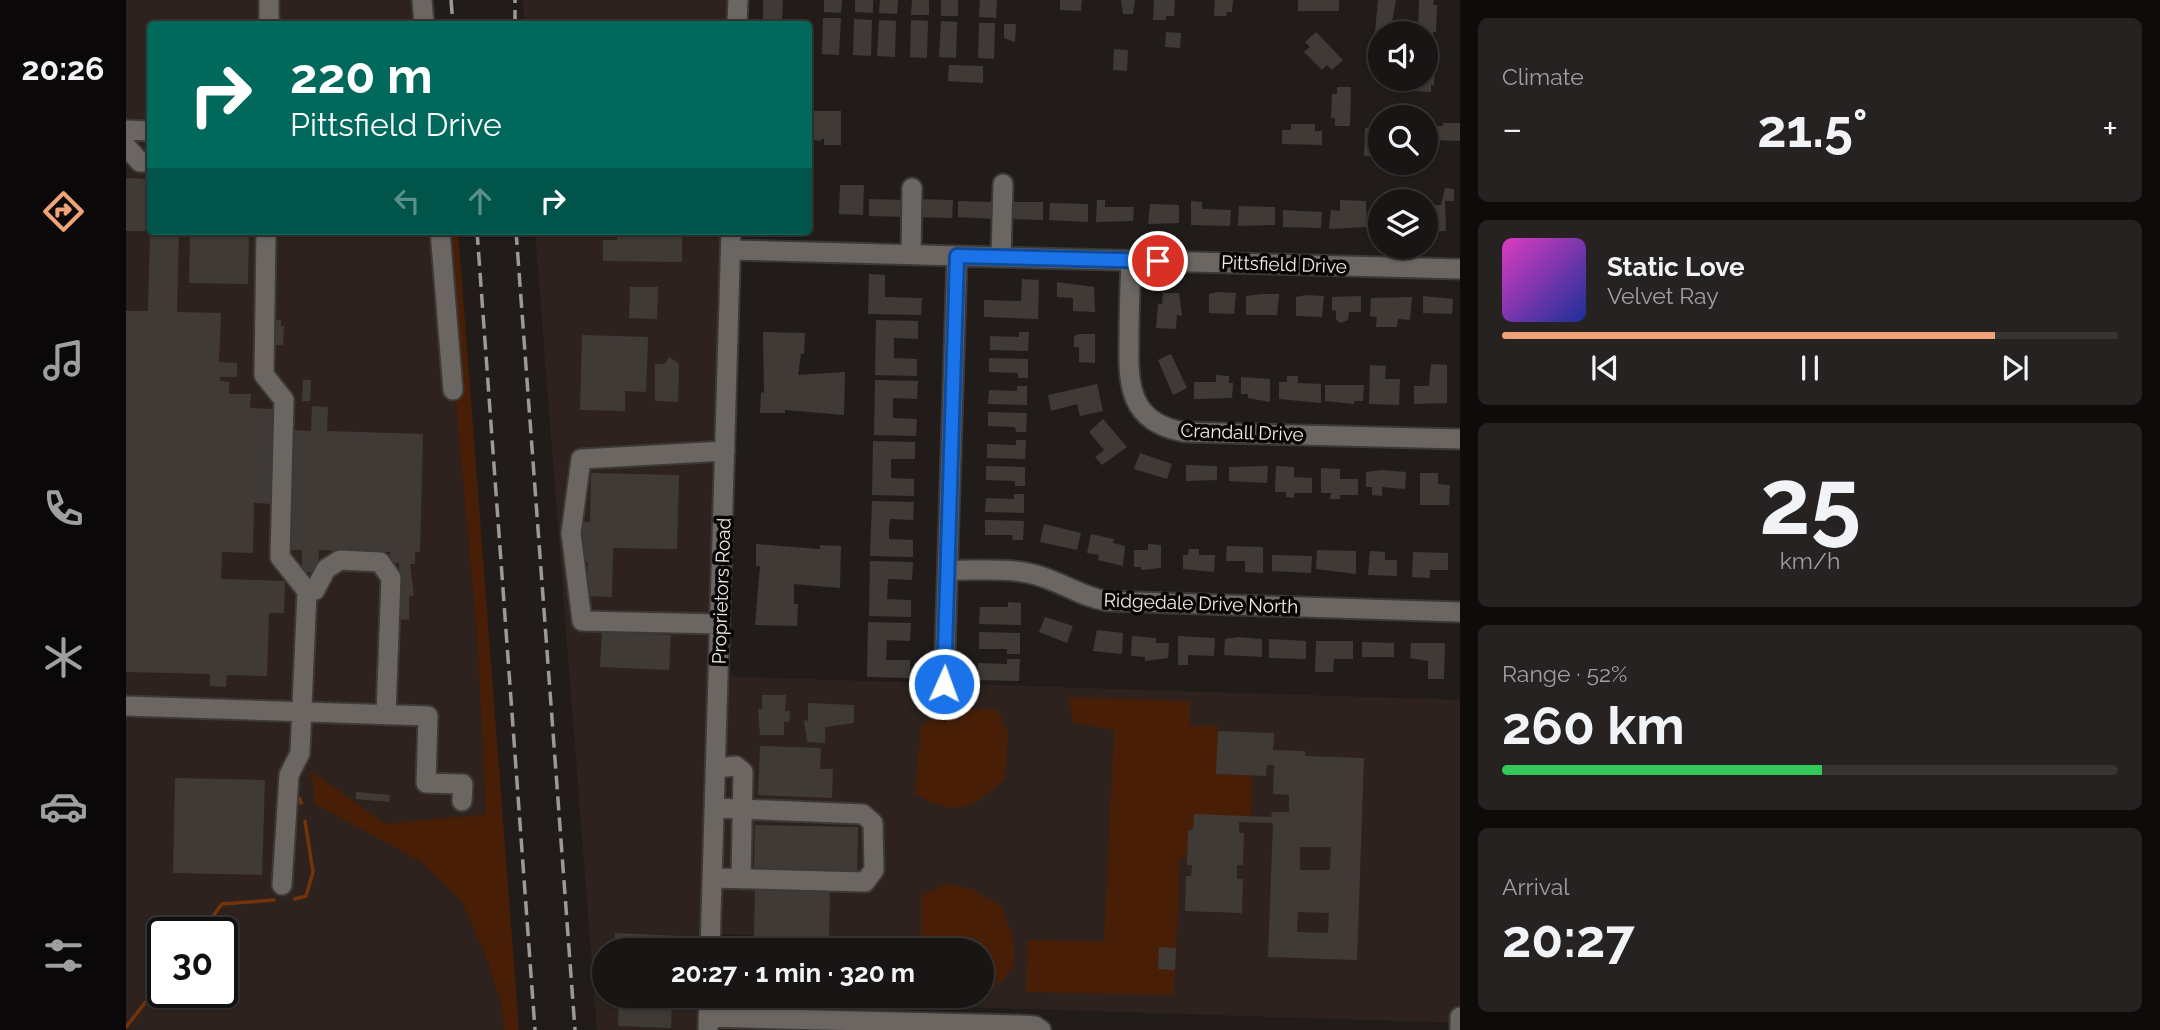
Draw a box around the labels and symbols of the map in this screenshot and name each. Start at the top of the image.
pin [1128,231,1188,291]
street label: Pittsfield Drive [1221,251,1347,277]
street label: Crandall Drive [1180,419,1304,445]
street label: Proprietors Road [707,517,735,665]
street label: Ridgedale Drive North [1103,589,1299,617]
position arrow [907,647,981,721]
speed limit sign: 30 [147,917,238,1008]

